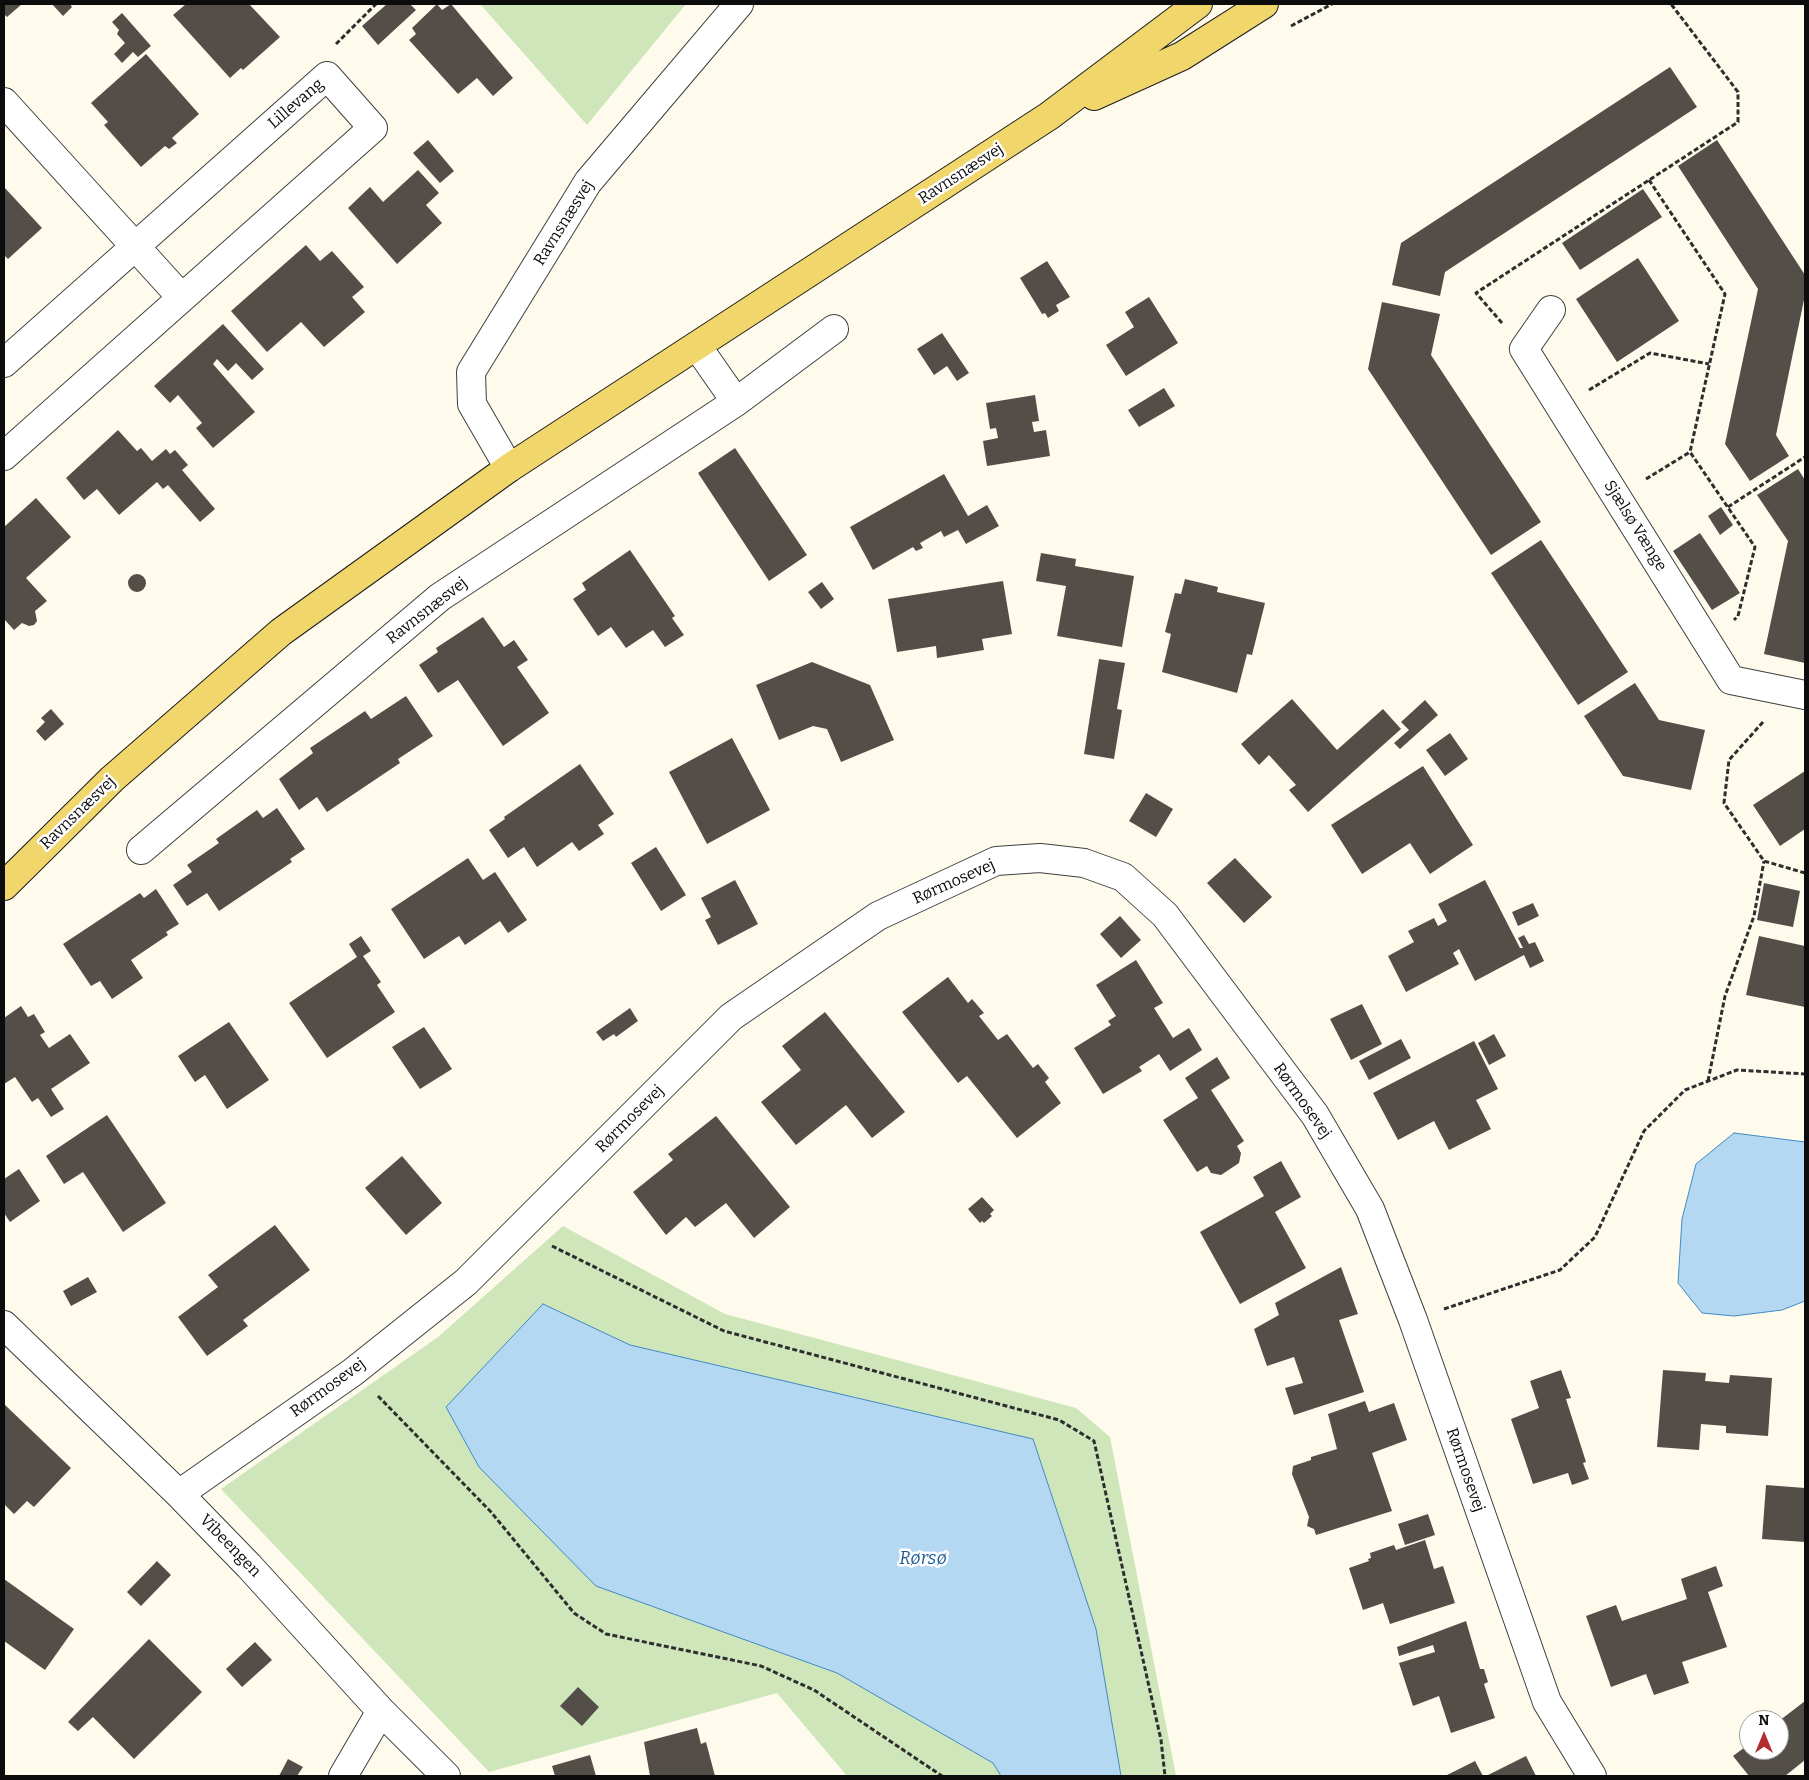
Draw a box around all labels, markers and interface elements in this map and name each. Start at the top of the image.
street label: Lillevang [264,75,328,133]
street label: Ravnsnæsvej [915,140,1007,208]
street label: Ravnsnæsvej [530,177,598,269]
street label: Sjælsø Vænge [1599,477,1671,575]
street label: Ravnsnæsvej [383,574,471,648]
street label: Ravnsnæsvej [36,772,120,854]
street label: Rørmosevej [910,855,998,909]
street label: Rørmosevej [1269,1060,1335,1142]
street label: Rørmosevej [592,1081,668,1157]
street label: Rørmosevej [287,1354,369,1422]
street label: Rørmosevej [1442,1425,1488,1515]
street label: Vibeengen [195,1511,265,1581]
water label: Rørsø [899,1548,947,1570]
north arrow [1739,1710,1789,1760]
text: N [1759,1712,1769,1729]

